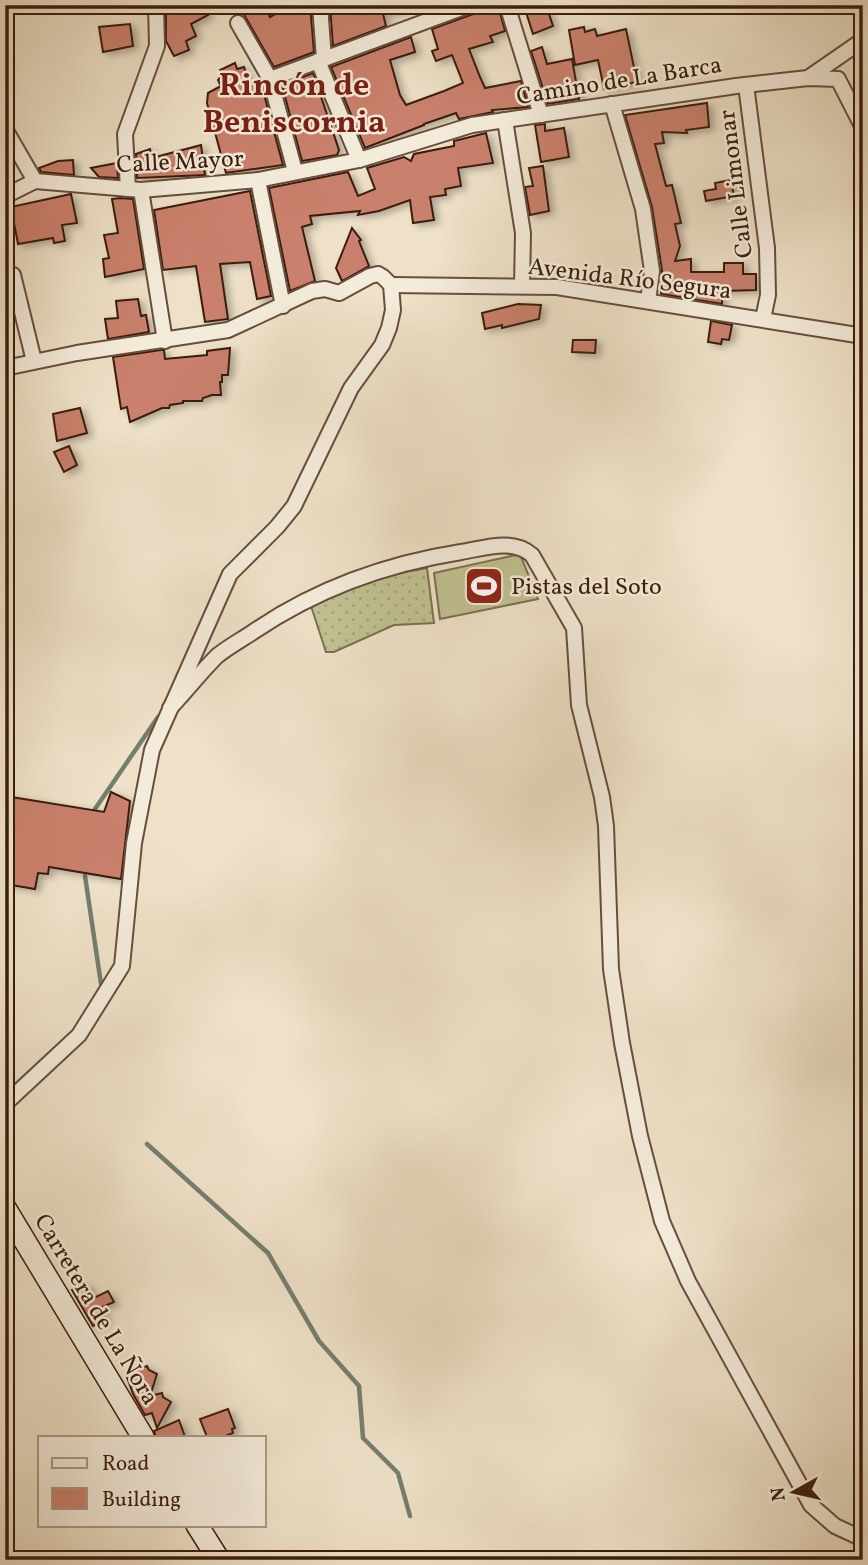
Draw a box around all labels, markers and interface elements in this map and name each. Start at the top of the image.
street label: Camino de La Barca [514,49,724,115]
district label: Rincón de Beniscornia [202,65,386,146]
street label: Calle Limonar [711,108,763,260]
street label: Calle Mayor [116,143,245,183]
street label: Avenida Río Segura [526,251,733,309]
sports icon: Pistas del Soto [463,565,505,607]
place label: Pistas del Soto [511,571,662,605]
street label: Carretera de La Ñora [25,1208,166,1412]
legend [38,1436,266,1526]
text: Road [102,1450,149,1479]
north arrow [760,1456,830,1526]
text: N [765,1485,793,1503]
text: Building [102,1486,181,1515]

